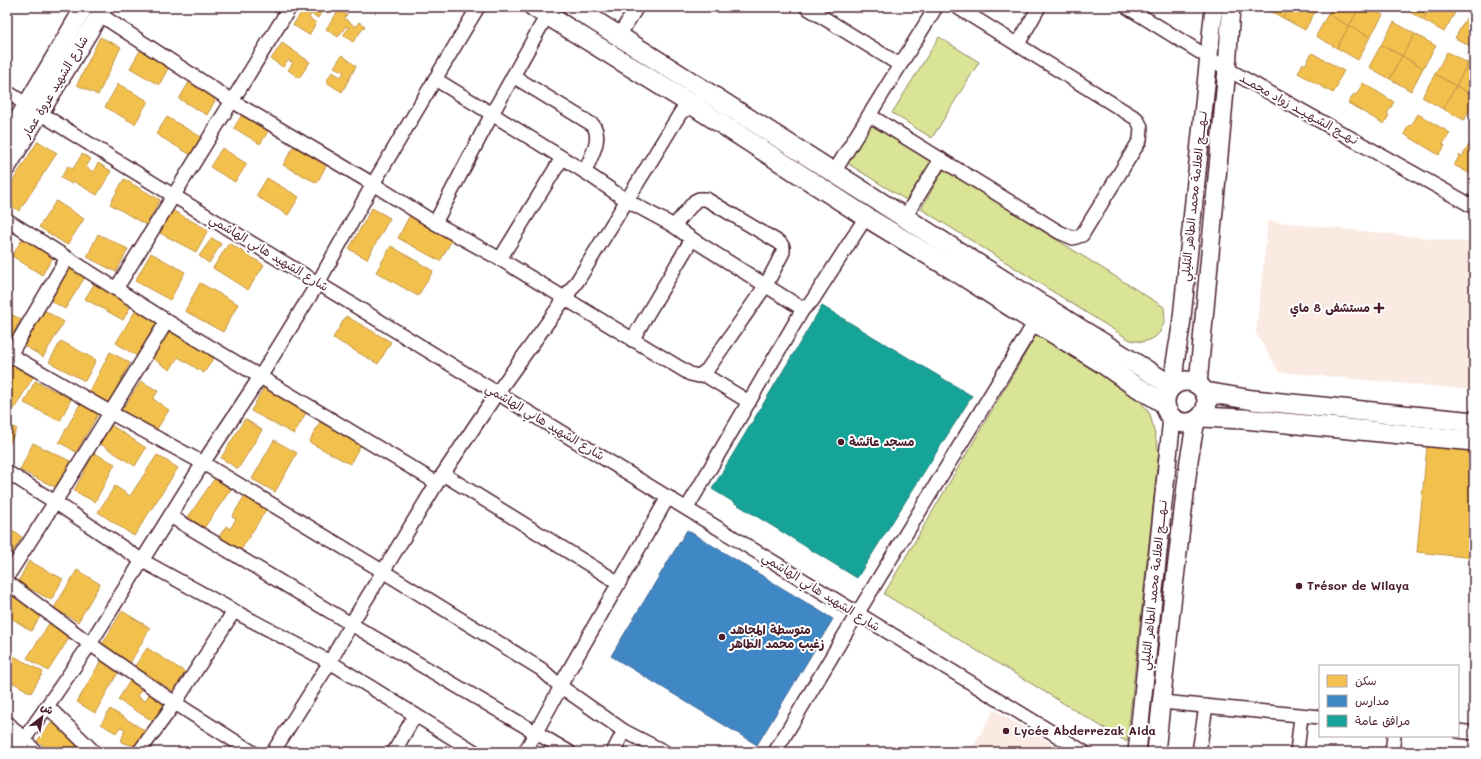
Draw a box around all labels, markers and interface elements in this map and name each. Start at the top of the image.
street label: شارع الشهيد عروة عمار [17,32,93,142]
street label: نـهــج الشـهـيــد زواد محمــد [1236,69,1362,149]
street label: نــهــــج العلامة محمد الطاهر التليلي [1176,110,1214,282]
street label: شارع الشهيد هاني الهاشمي [205,210,332,297]
place label: مستشفى 8 ماي [1290,299,1370,317]
marker: مستشفى 8 ماي [1373,302,1385,314]
street label: شارع الشهيد هاني الهاشمي [481,379,608,466]
place label: مسجد عائشة [849,433,914,449]
marker: مسجد عائشة [836,437,846,447]
street label: نــهــــج العلامة محمد الطاهر التليلي [1136,499,1174,671]
street label: شارع الشهيد هاني الهاشمي [757,548,883,637]
place label: Trésor de Wilaya [1307,577,1409,593]
marker: Trésor de Wilaya [1294,581,1304,591]
place label: متوسطة المجاهد زغيب محمد الطاهر [729,621,825,651]
marker: متوسطة المجاهد زغيب محمد الطاهر [717,632,727,642]
legend [1319,665,1459,737]
text: سكن [1355,672,1377,688]
text: مدارس [1355,692,1389,708]
north arrow [22,697,62,737]
text: ش [38,698,56,718]
text: مرافق عامة [1355,712,1410,728]
place label: Lycée Abderrezak Aida [1014,722,1156,738]
marker: Lycée Abderrezak Aida [1001,726,1011,736]

